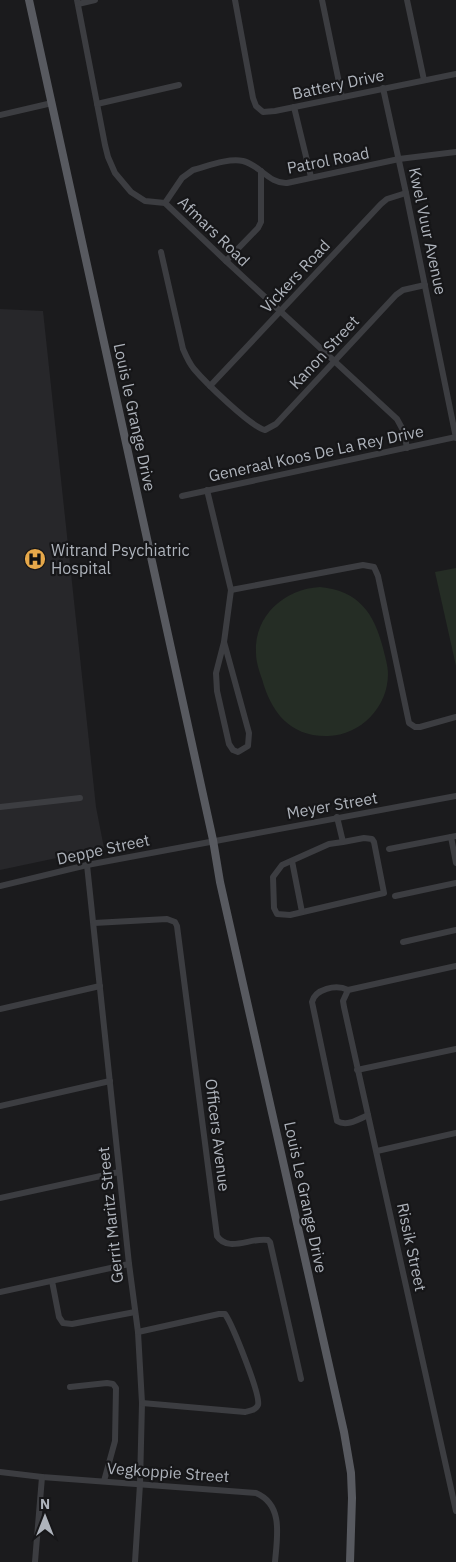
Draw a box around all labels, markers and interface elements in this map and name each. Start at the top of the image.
street label: Battery Drive [290,64,386,104]
street label: Patrol Road [285,142,371,178]
street label: Kwel Vuur Avenue [405,165,451,297]
street label: Afmars Road [174,192,254,270]
street label: Vickers Road [256,235,334,317]
street label: Kanon Street [285,311,363,393]
street label: Louis le Grange Drive [110,341,161,493]
street label: Generaal Koos De La Rey Drive [207,420,426,486]
place label: Witrand Psychiatric Hospital [51,540,190,578]
hospital icon: Witrand Psychiatric Hospital [23,547,47,571]
street label: Meyer Street [285,787,379,823]
street label: Deppe Street [55,829,151,869]
street label: Officers Avenue [201,1078,235,1193]
street label: Louis Le Grange Drive [280,1119,332,1275]
street label: Gerrit Maritz Street [93,1146,127,1284]
street label: Rissik Street [393,1201,431,1293]
street label: Vegkoppie Street [106,1458,230,1486]
north arrow [20,1492,70,1542]
text: N [40,1495,50,1513]

